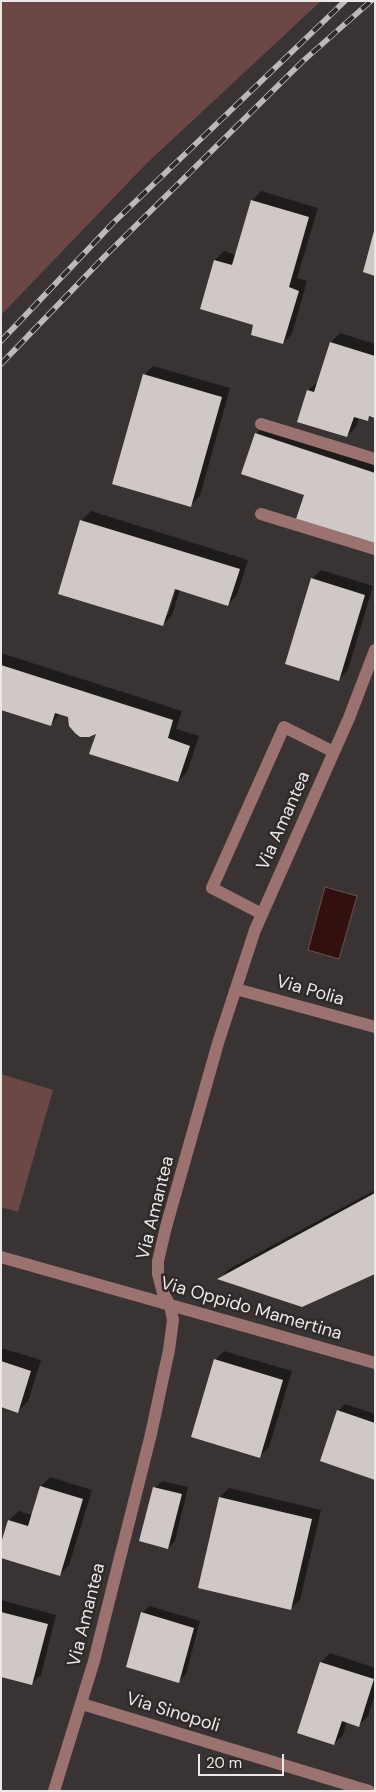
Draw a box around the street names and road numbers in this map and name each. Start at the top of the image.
street label: Via Amantea [253,768,315,874]
street label: Via Polia [274,971,346,1011]
street label: Via Amantea [133,1154,179,1262]
street label: Via Oppido Mamertina [158,1273,344,1345]
street label: Via Amantea [64,1561,110,1669]
street label: Via Sinopoli [123,1688,223,1738]

